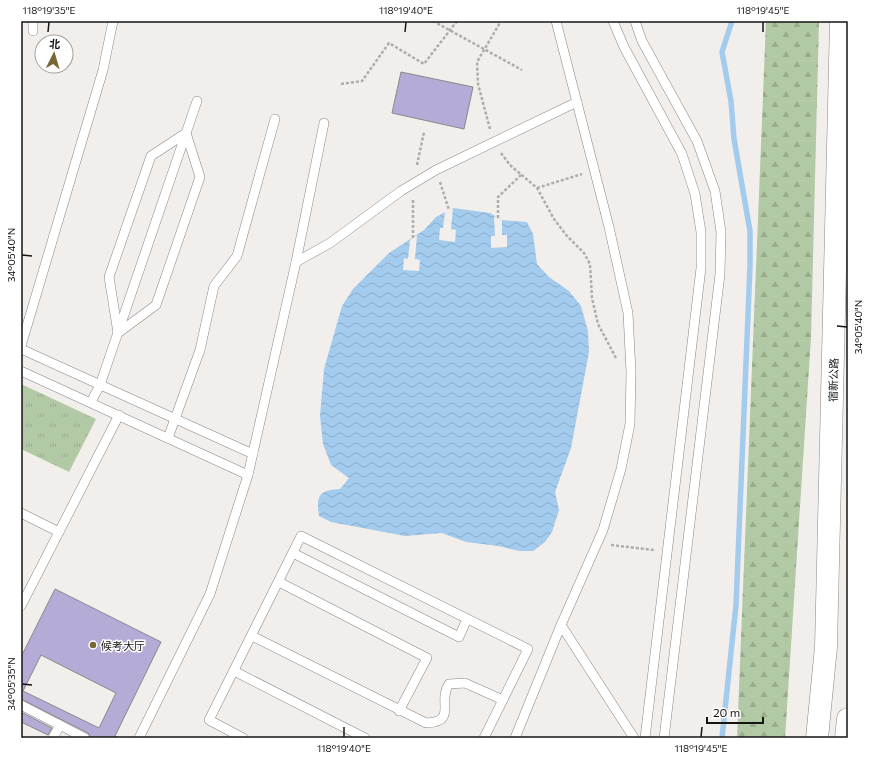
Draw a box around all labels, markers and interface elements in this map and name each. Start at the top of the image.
text: 118°19'35"E [23,4,75,16]
text: 118°19'40"E [379,4,433,16]
text: 118°19'45"E [736,4,790,16]
north arrow [34,34,74,74]
text: 北 [49,37,61,50]
text: 34°05'40"N [5,228,17,282]
text: 34°05'40"N [852,300,864,354]
street label: 宿新公路 [826,358,840,402]
place label: 候考大厅 [101,639,145,652]
marker: 候考大厅 [88,640,98,650]
text: 34°05'35"N [5,657,17,711]
scale bar [707,699,763,725]
text: 20 m [713,705,740,719]
text: 118°19'40"E [317,742,371,754]
text: 118°19'45"E [674,742,728,754]

